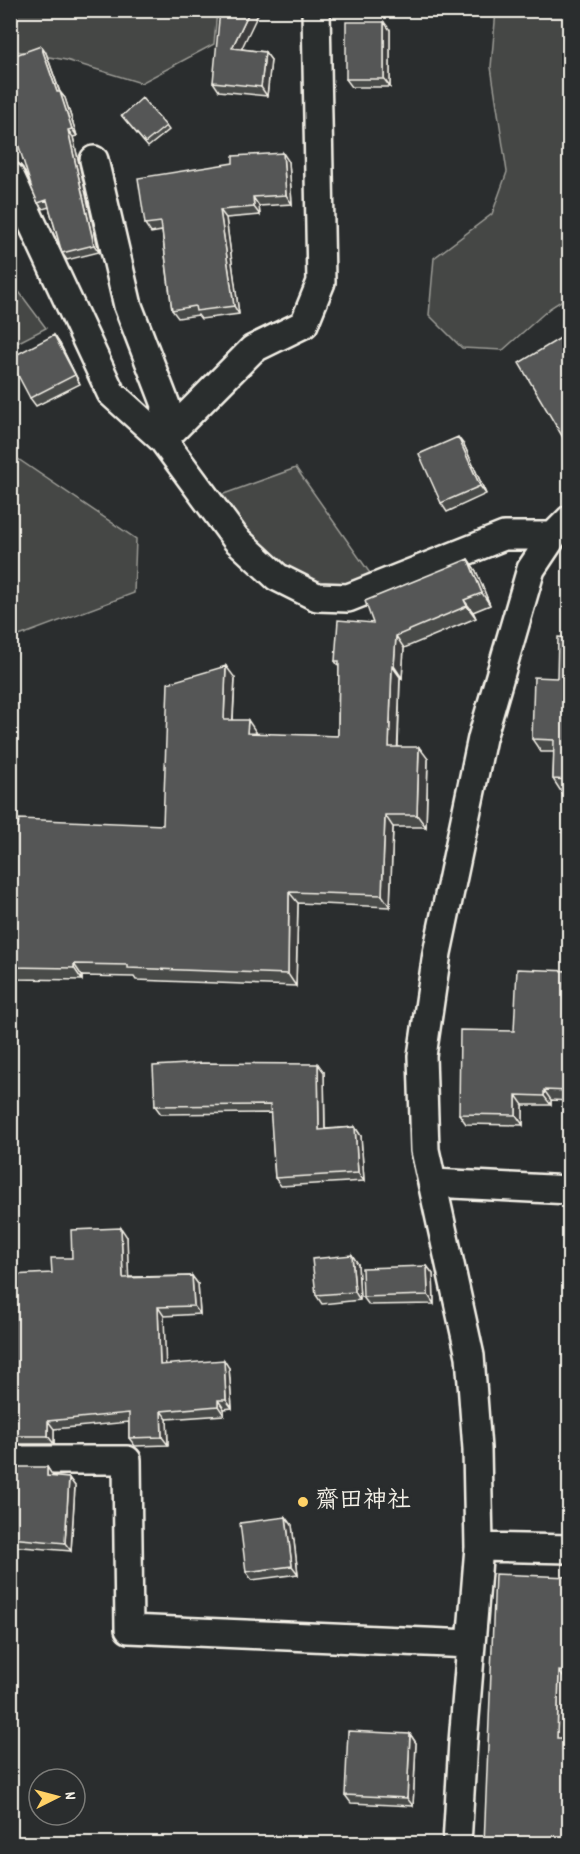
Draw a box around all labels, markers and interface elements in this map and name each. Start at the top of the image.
place label: 齋田神社 [315,1485,411,1519]
marker: 齋田神社 [296,1495,310,1509]
north arrow [27,1767,87,1827]
text: N [58,1791,81,1801]

